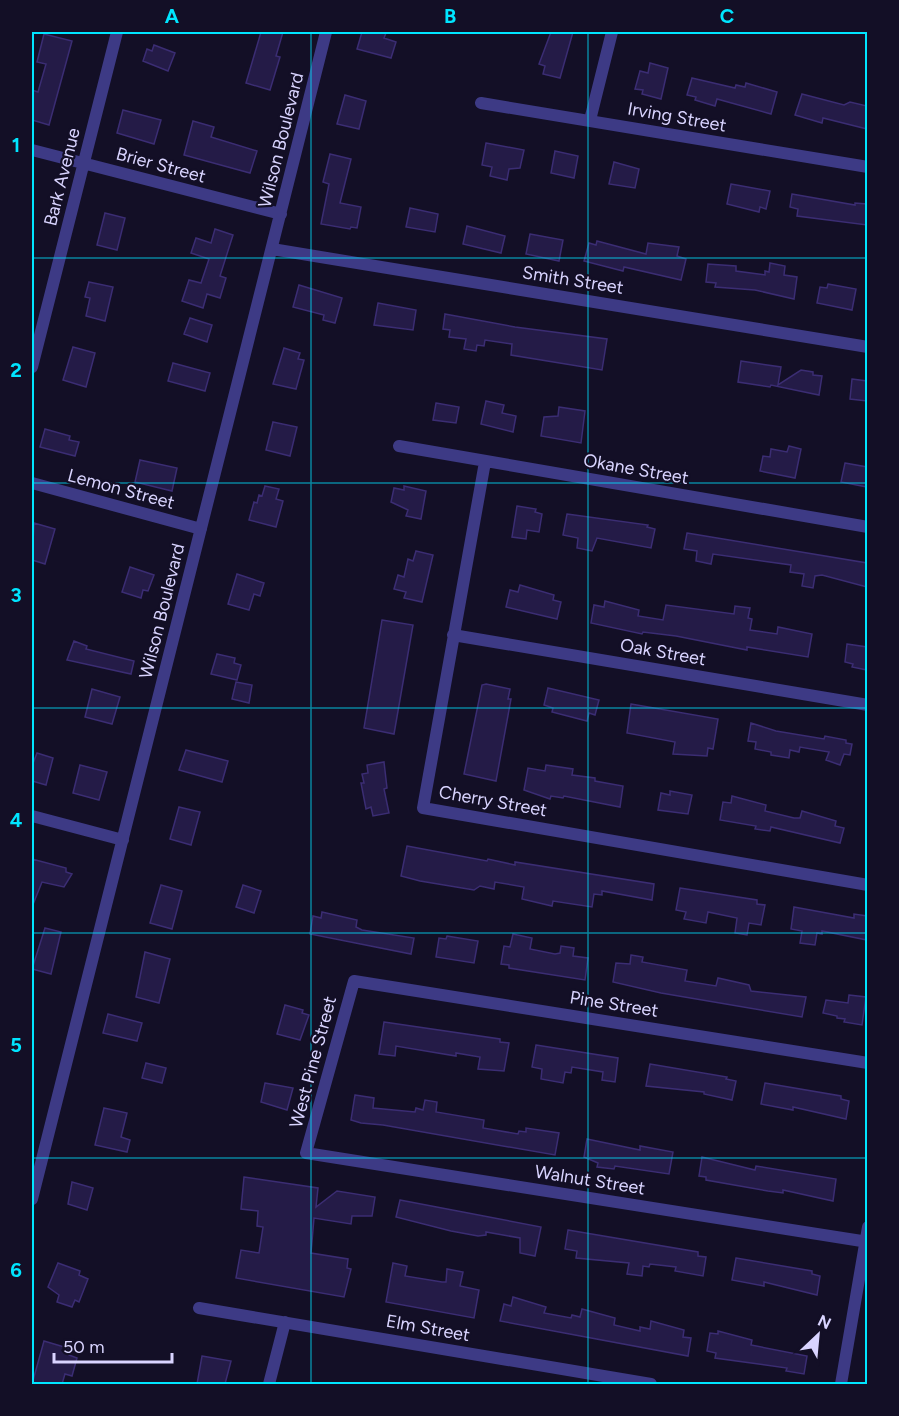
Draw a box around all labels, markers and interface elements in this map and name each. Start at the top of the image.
text: A [165,4,180,28]
text: B [444,4,456,28]
text: C [720,4,734,28]
street label: Wilson Boulevard [254,70,308,210]
street label: Irving Street [626,97,728,137]
street label: Bark Avenue [39,126,85,228]
text: 1 [12,133,20,157]
street label: Brier Street [114,142,208,188]
street label: Smith Street [521,261,625,299]
text: 2 [10,358,22,382]
street label: Okane Street [582,449,690,489]
street label: Lemon Street [65,464,177,514]
street label: Wilson Boulevard [135,541,189,681]
text: 3 [10,583,22,607]
street label: Oak Street [618,634,708,670]
street label: Cherry Street [437,781,549,821]
text: 4 [10,808,23,832]
street label: Pine Street [568,986,660,1022]
street label: West Pine Street [285,994,341,1130]
text: 5 [10,1033,22,1057]
street label: Walnut Street [533,1160,647,1200]
text: 6 [10,1258,22,1282]
north arrow [788,1305,848,1365]
street label: Elm Street [384,1310,472,1346]
text: N [815,1311,834,1333]
scale bar [54,1326,172,1364]
text: 50 m [63,1336,105,1358]

